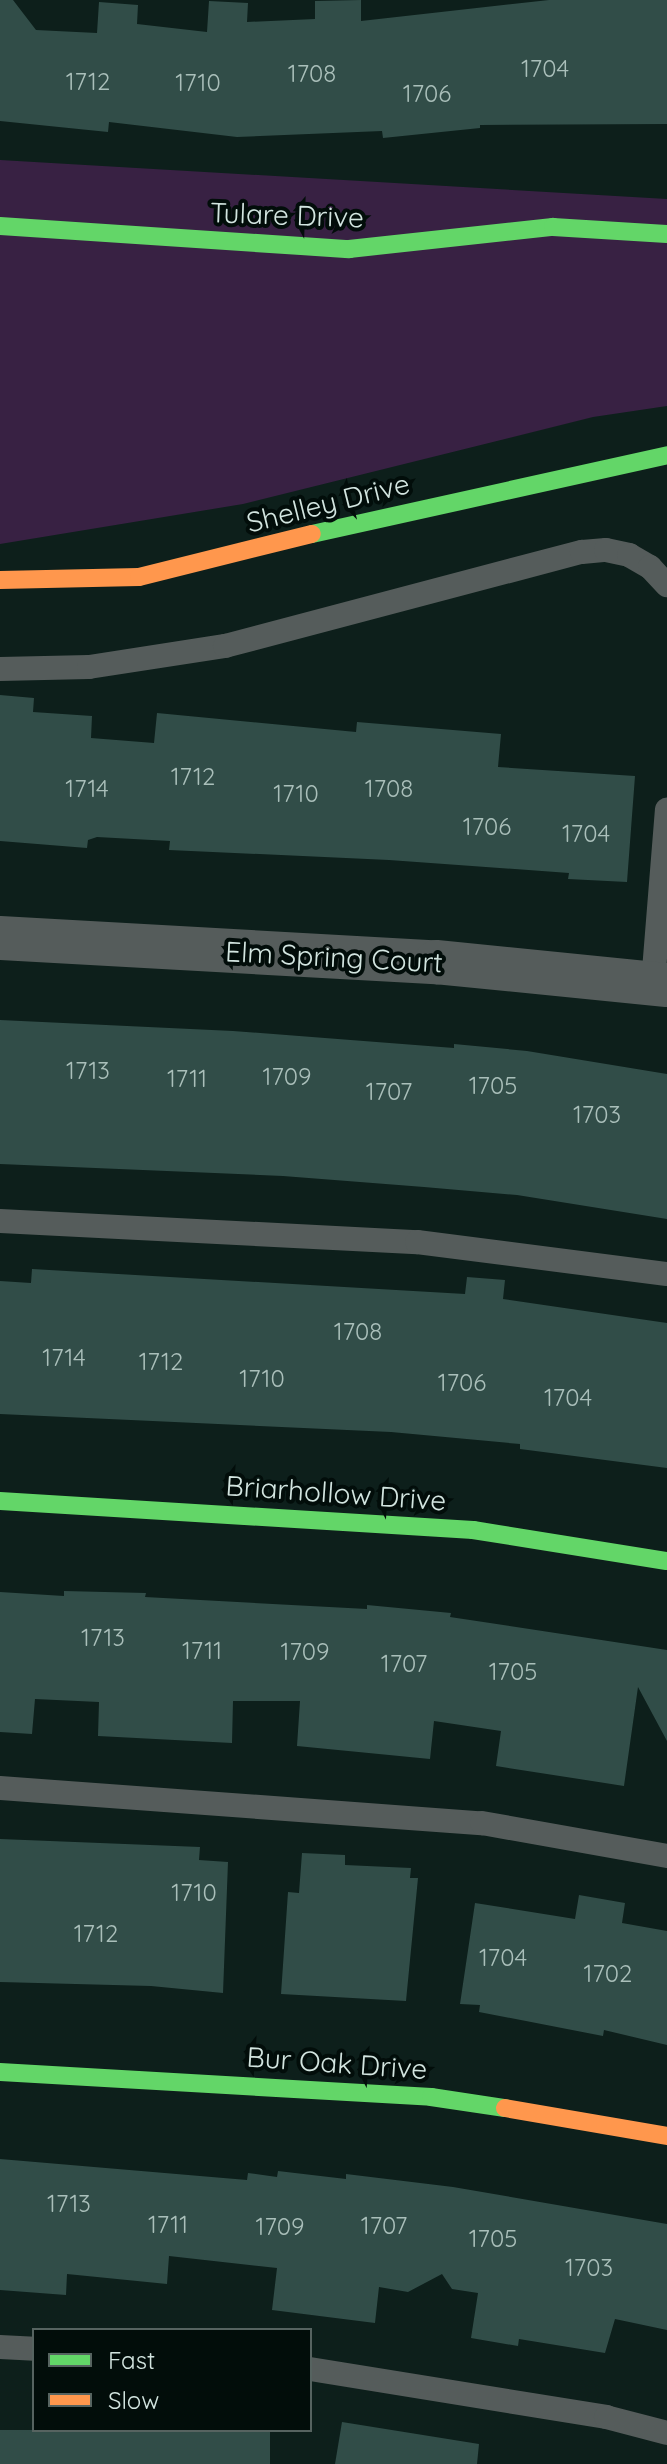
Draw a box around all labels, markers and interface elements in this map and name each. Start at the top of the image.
house number: 1704 [521,55,569,83]
house number: 1708 [288,60,336,88]
house number: 1712 [66,68,110,96]
house number: 1710 [175,69,221,97]
house number: 1706 [403,80,451,108]
street label: Tulare Drive [210,196,364,234]
street label: Shelley Drive [243,467,413,539]
house number: 1712 [171,763,215,791]
house number: 1714 [65,775,109,803]
house number: 1708 [365,775,413,803]
house number: 1710 [273,780,319,808]
house number: 1706 [463,813,511,841]
house number: 1704 [562,820,610,848]
street label: Elm Spring Court [224,935,444,979]
house number: 1713 [66,1057,110,1085]
house number: 1709 [263,1063,311,1091]
house number: 1711 [167,1065,207,1093]
house number: 1705 [469,1072,517,1100]
house number: 1707 [366,1078,412,1106]
house number: 1703 [573,1101,621,1129]
house number: 1708 [334,1318,382,1346]
house number: 1714 [42,1344,86,1372]
house number: 1712 [139,1348,183,1376]
house number: 1710 [239,1365,285,1393]
house number: 1706 [438,1369,486,1397]
house number: 1704 [544,1384,592,1412]
street label: Briarhollow Drive [225,1469,447,1517]
house number: 1713 [81,1624,125,1652]
house number: 1711 [182,1637,222,1665]
house number: 1709 [281,1638,329,1666]
house number: 1707 [381,1650,427,1678]
house number: 1705 [489,1658,537,1686]
house number: 1710 [171,1879,217,1907]
house number: 1712 [74,1920,118,1948]
house number: 1704 [479,1944,527,1972]
house number: 1702 [584,1960,632,1988]
street label: Bur Oak Drive [246,2040,428,2086]
house number: 1713 [47,2190,91,2218]
house number: 1711 [148,2211,188,2239]
house number: 1707 [361,2212,407,2240]
house number: 1709 [256,2213,304,2241]
house number: 1705 [469,2225,517,2253]
house number: 1703 [565,2254,613,2282]
legend [32,2328,312,2432]
text: Fast [108,2345,155,2375]
text: Slow [108,2385,159,2415]

